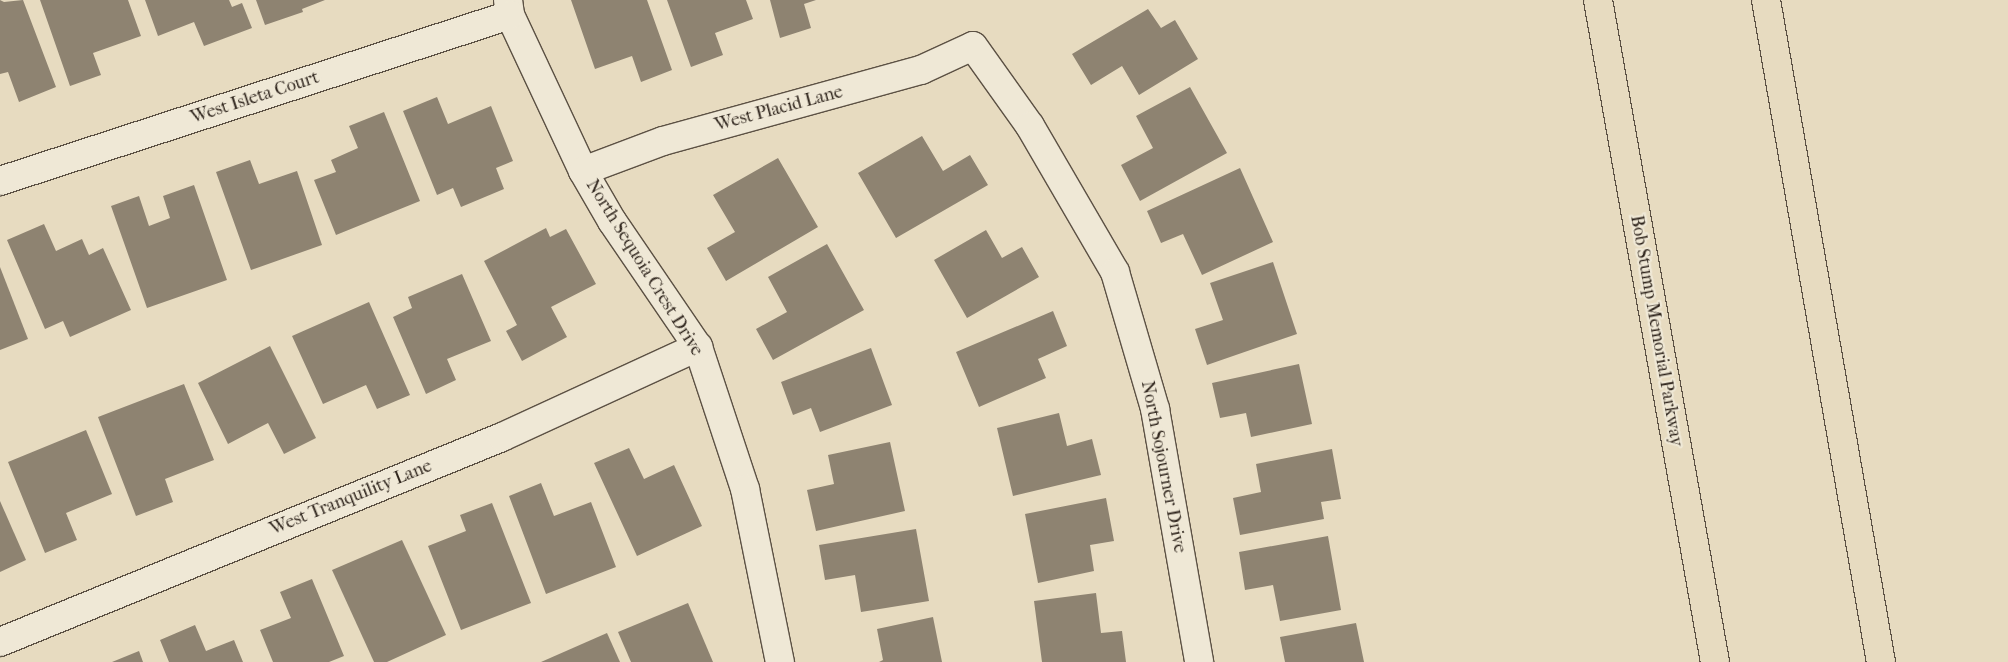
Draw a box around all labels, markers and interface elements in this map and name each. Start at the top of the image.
street label: West Isleta Court [188,67,322,129]
street label: West Placid Lane [713,82,845,136]
street label: North Sequoia Crest Drive [581,176,707,360]
street label: Bob Stump Memorial Parkway [1625,214,1687,448]
street label: North Sojourner Drive [1136,379,1190,555]
street label: West Tranquility Lane [267,456,435,540]

